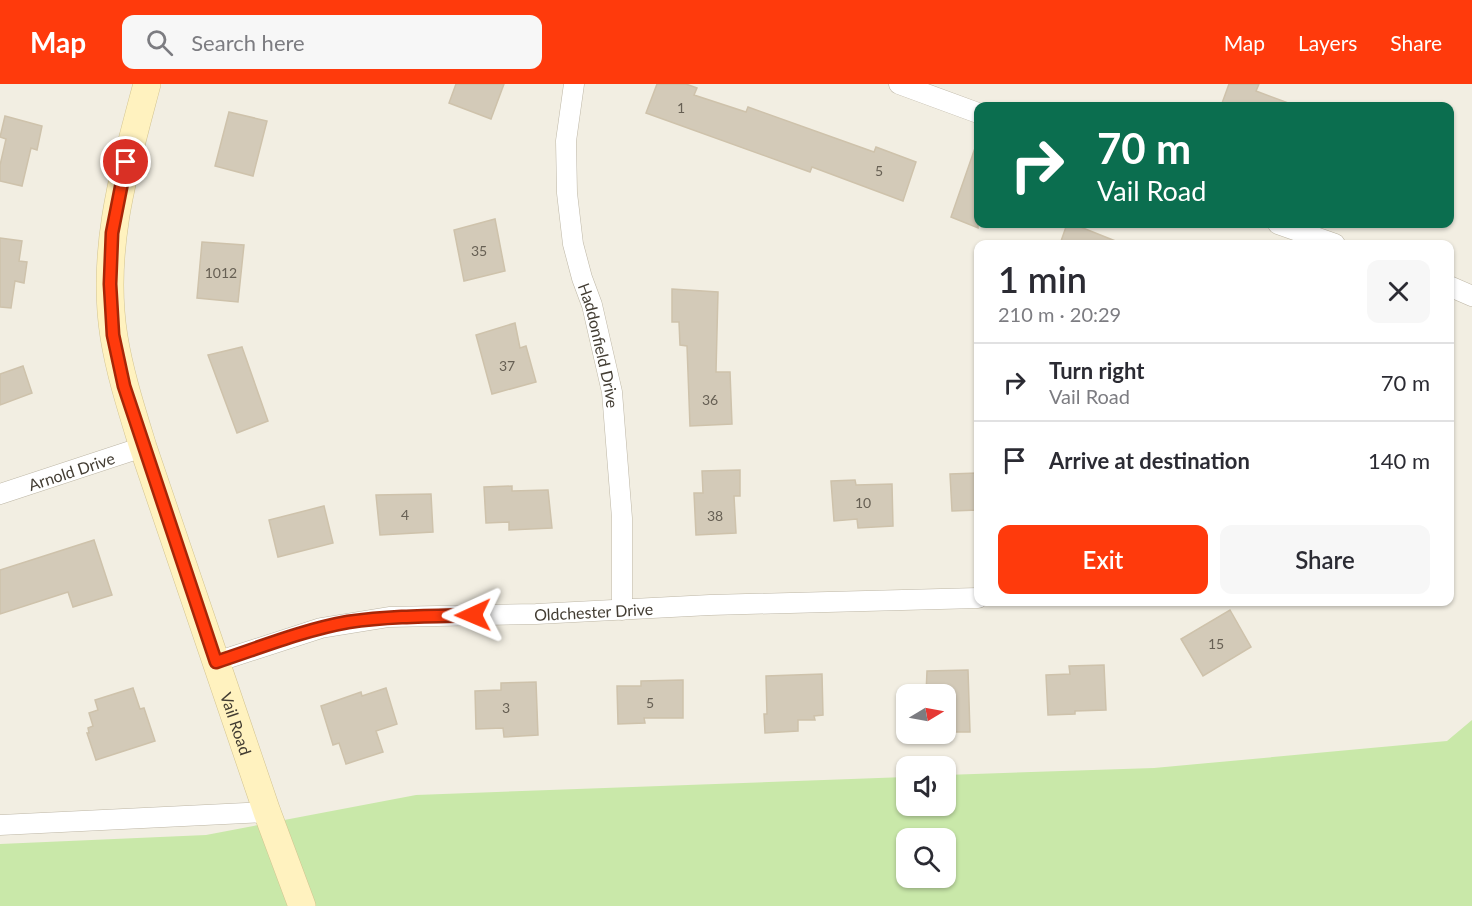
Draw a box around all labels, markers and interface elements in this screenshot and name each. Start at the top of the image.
search box [122,15,542,69]
text: Map [30,25,86,59]
icon: search [143,26,176,59]
text: Search here [191,29,305,56]
text: Map [1224,30,1265,55]
text: Layers [1298,30,1357,55]
text: Share [1390,30,1442,55]
house number: 1 [677,99,685,116]
text: 70 m [1097,123,1191,173]
icon: right [998,126,1076,204]
pin [100,136,151,187]
icon: arrive [109,145,142,178]
house number: 5 [875,162,883,179]
text: Vail Road [1097,174,1206,207]
house number: 35 [471,242,487,259]
text: 1 min [998,257,1087,301]
button: close [1367,260,1430,323]
house number: 1012 [205,264,237,281]
street label: Haddonfield Drive [575,280,623,409]
text: 210 m · 20:29 [998,302,1121,326]
house number: 37 [499,357,515,374]
text: Turn right [1049,357,1144,384]
icon: right [998,366,1031,399]
text: 70 m [1381,369,1430,396]
text: Vail Road [1049,384,1130,408]
house number: 36 [702,391,718,408]
icon: arrive [998,444,1031,477]
text: Arrive at destination [1049,447,1250,474]
text: 140 m [1368,447,1430,474]
street label: Arnold Drive [26,448,117,494]
house number: 10 [855,494,871,511]
house number: 4 [401,506,409,523]
house number: 38 [707,507,723,524]
button: Exit [998,525,1208,594]
button: Share [1220,525,1430,594]
position arrow [441,583,505,647]
street label: Oldchester Drive [534,598,654,624]
house number: 15 [1208,635,1224,652]
north arrow [896,684,956,744]
map controls [896,684,956,888]
street label: Vail Road [217,690,256,757]
house number: 5 [646,694,654,711]
house number: 3 [502,699,510,716]
button: sound [896,756,956,816]
button: search [896,828,956,888]

